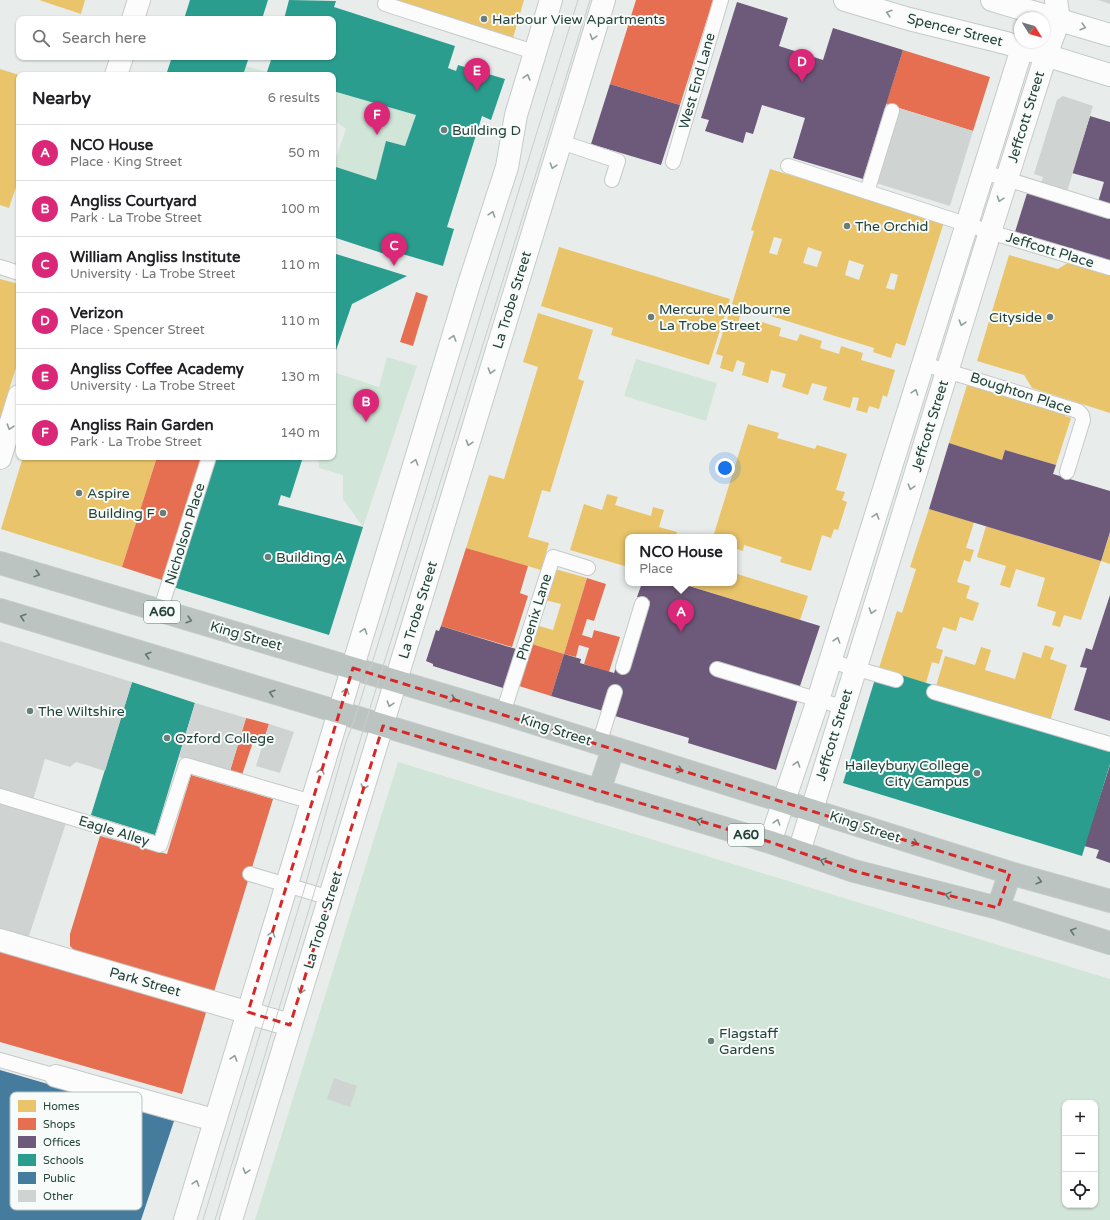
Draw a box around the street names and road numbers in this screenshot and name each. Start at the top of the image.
street label: Spencer Street [905,10,1005,50]
street label: West End Lane [675,31,719,131]
street label: Jeffcott Street [1004,68,1048,165]
street label: Jeffcott Place [1004,229,1096,271]
street label: La Trobe Street [489,248,535,351]
street label: Boughton Place [968,369,1074,417]
street label: Jeffcott Street [908,377,952,474]
street label: Nicholson Place [161,481,209,587]
street label: La Trobe Street [395,558,441,661]
street label: Phoenix Lane [513,571,555,662]
road number: A60 [144,601,180,623]
street label: King Street [208,618,284,655]
street label: Jeffcott Street [812,686,856,783]
street label: King Street [518,710,594,750]
street label: King Street [827,807,903,847]
street label: Eagle Alley [76,812,152,850]
road number: A60 [728,824,764,846]
street label: La Trobe Street [300,868,346,971]
street label: Park Street [107,964,183,1000]

